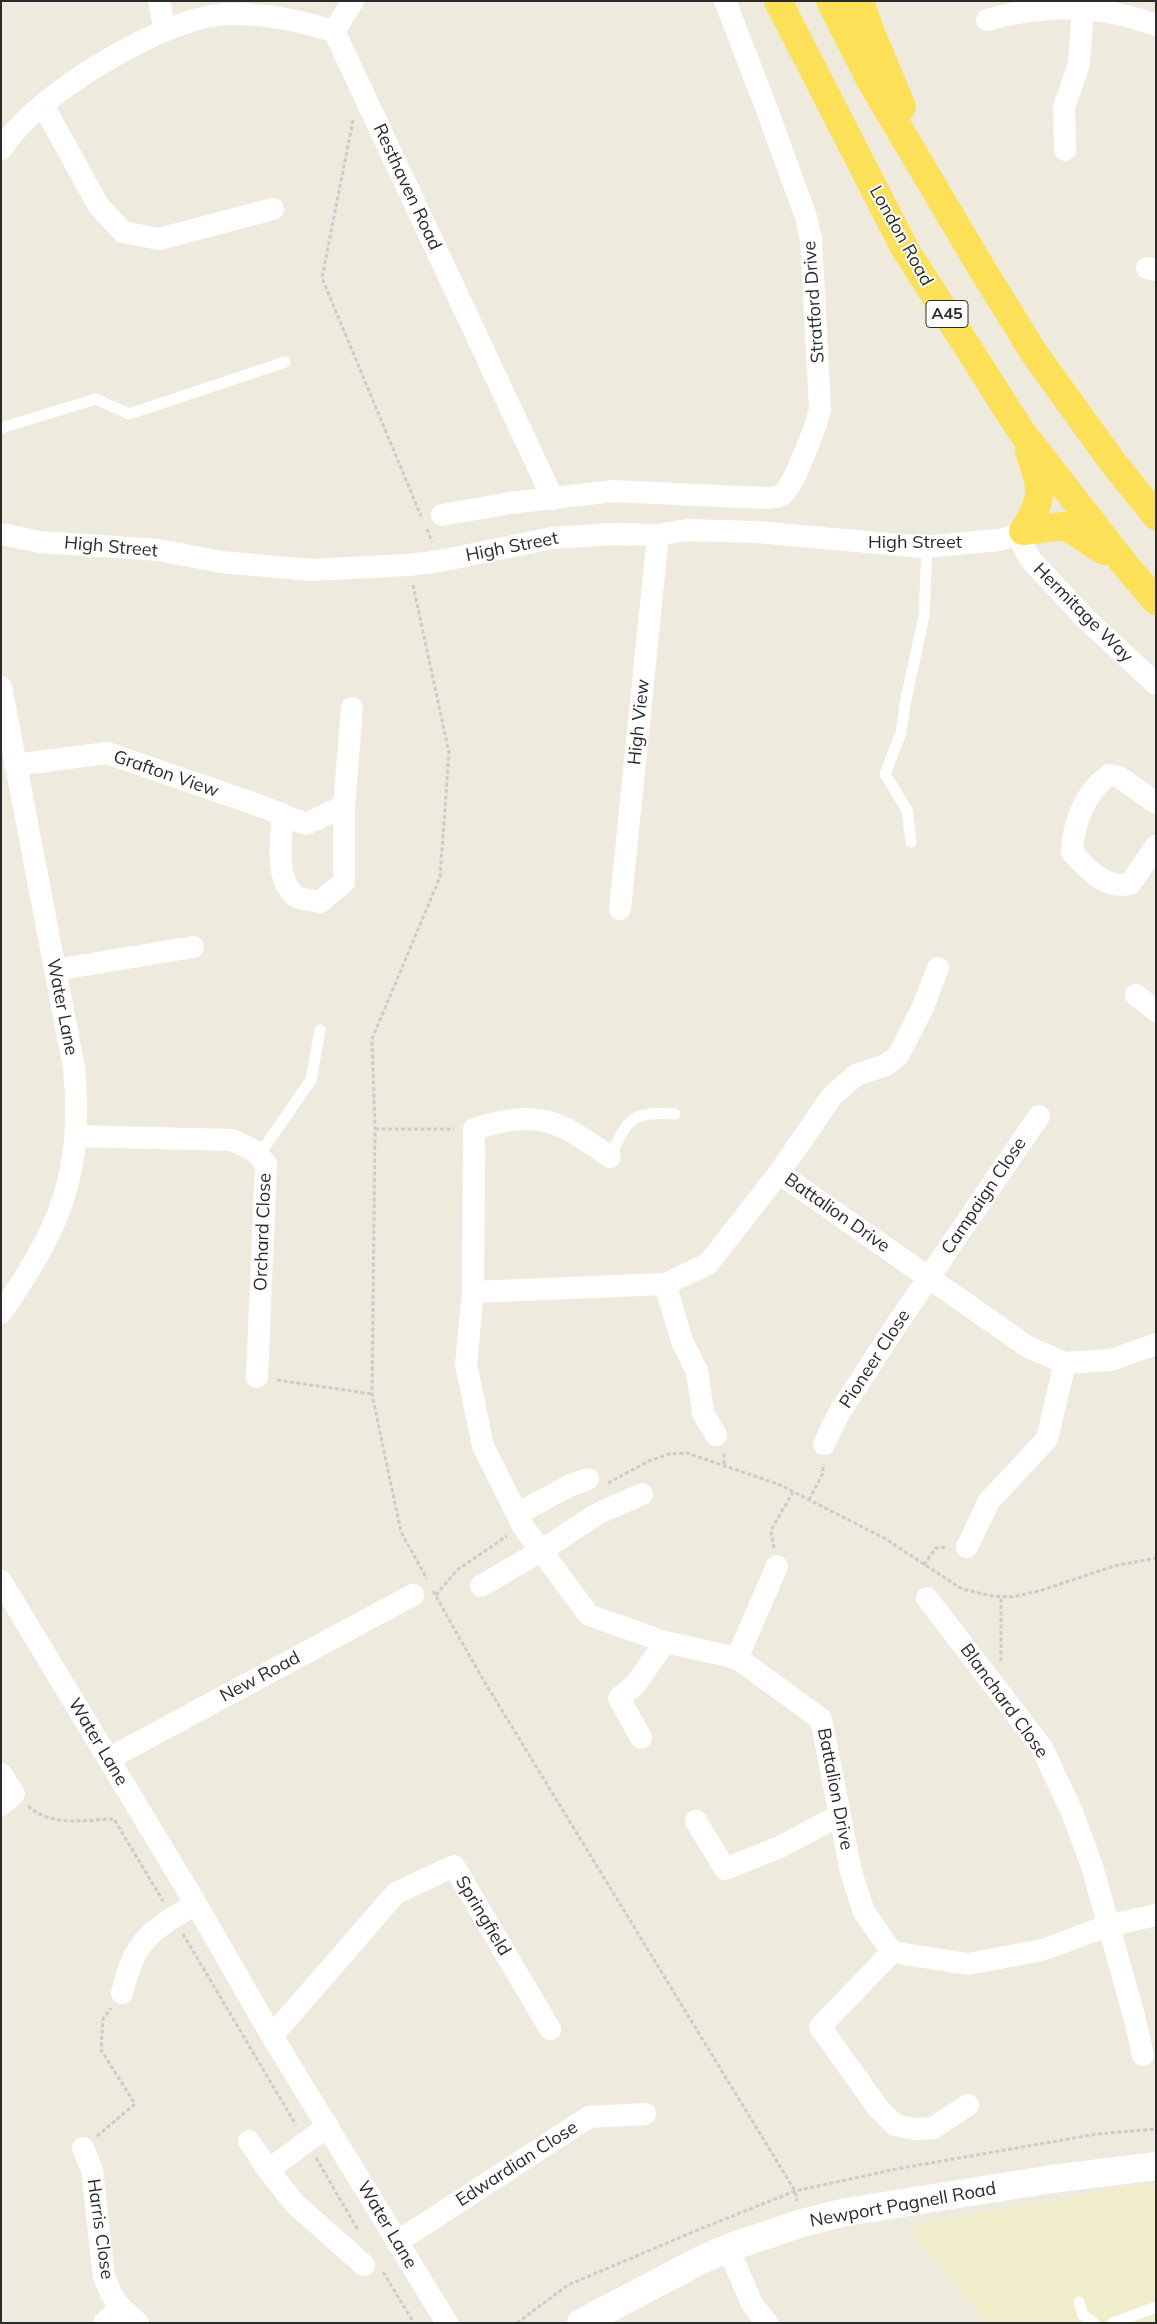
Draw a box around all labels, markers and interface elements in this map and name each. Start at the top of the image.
street label: Resthaven Road [368,120,446,254]
street label: London Road [865,182,937,290]
street label: Stratford Drive [799,240,829,364]
road number: A45 [926,300,968,328]
street label: High Street [464,527,560,567]
street label: High Street [63,532,159,562]
street label: High Street [868,532,962,554]
street label: Hermitage Way [1029,559,1137,667]
street label: High View [624,678,654,766]
street label: Grafton View [110,746,222,802]
street label: Water Lane [42,957,82,1057]
street label: Campaign Close [937,1134,1031,1258]
street label: Battalion Drive [780,1169,894,1257]
street label: Orchard Close [250,1173,276,1291]
street label: Pioneer Close [835,1306,915,1412]
street label: Blanchard Close [955,1640,1053,1762]
street label: New Road [216,1647,304,1707]
street label: Water Lane [64,1694,132,1790]
street label: Battalion Drive [813,1726,857,1852]
street label: Springfield [451,1872,515,1960]
street label: Edwardian Close [452,2117,582,2211]
street label: Harris Close [82,2177,118,2281]
street label: Water Lane [353,2177,421,2273]
street label: Newport Pagnell Road [808,2178,998,2232]

